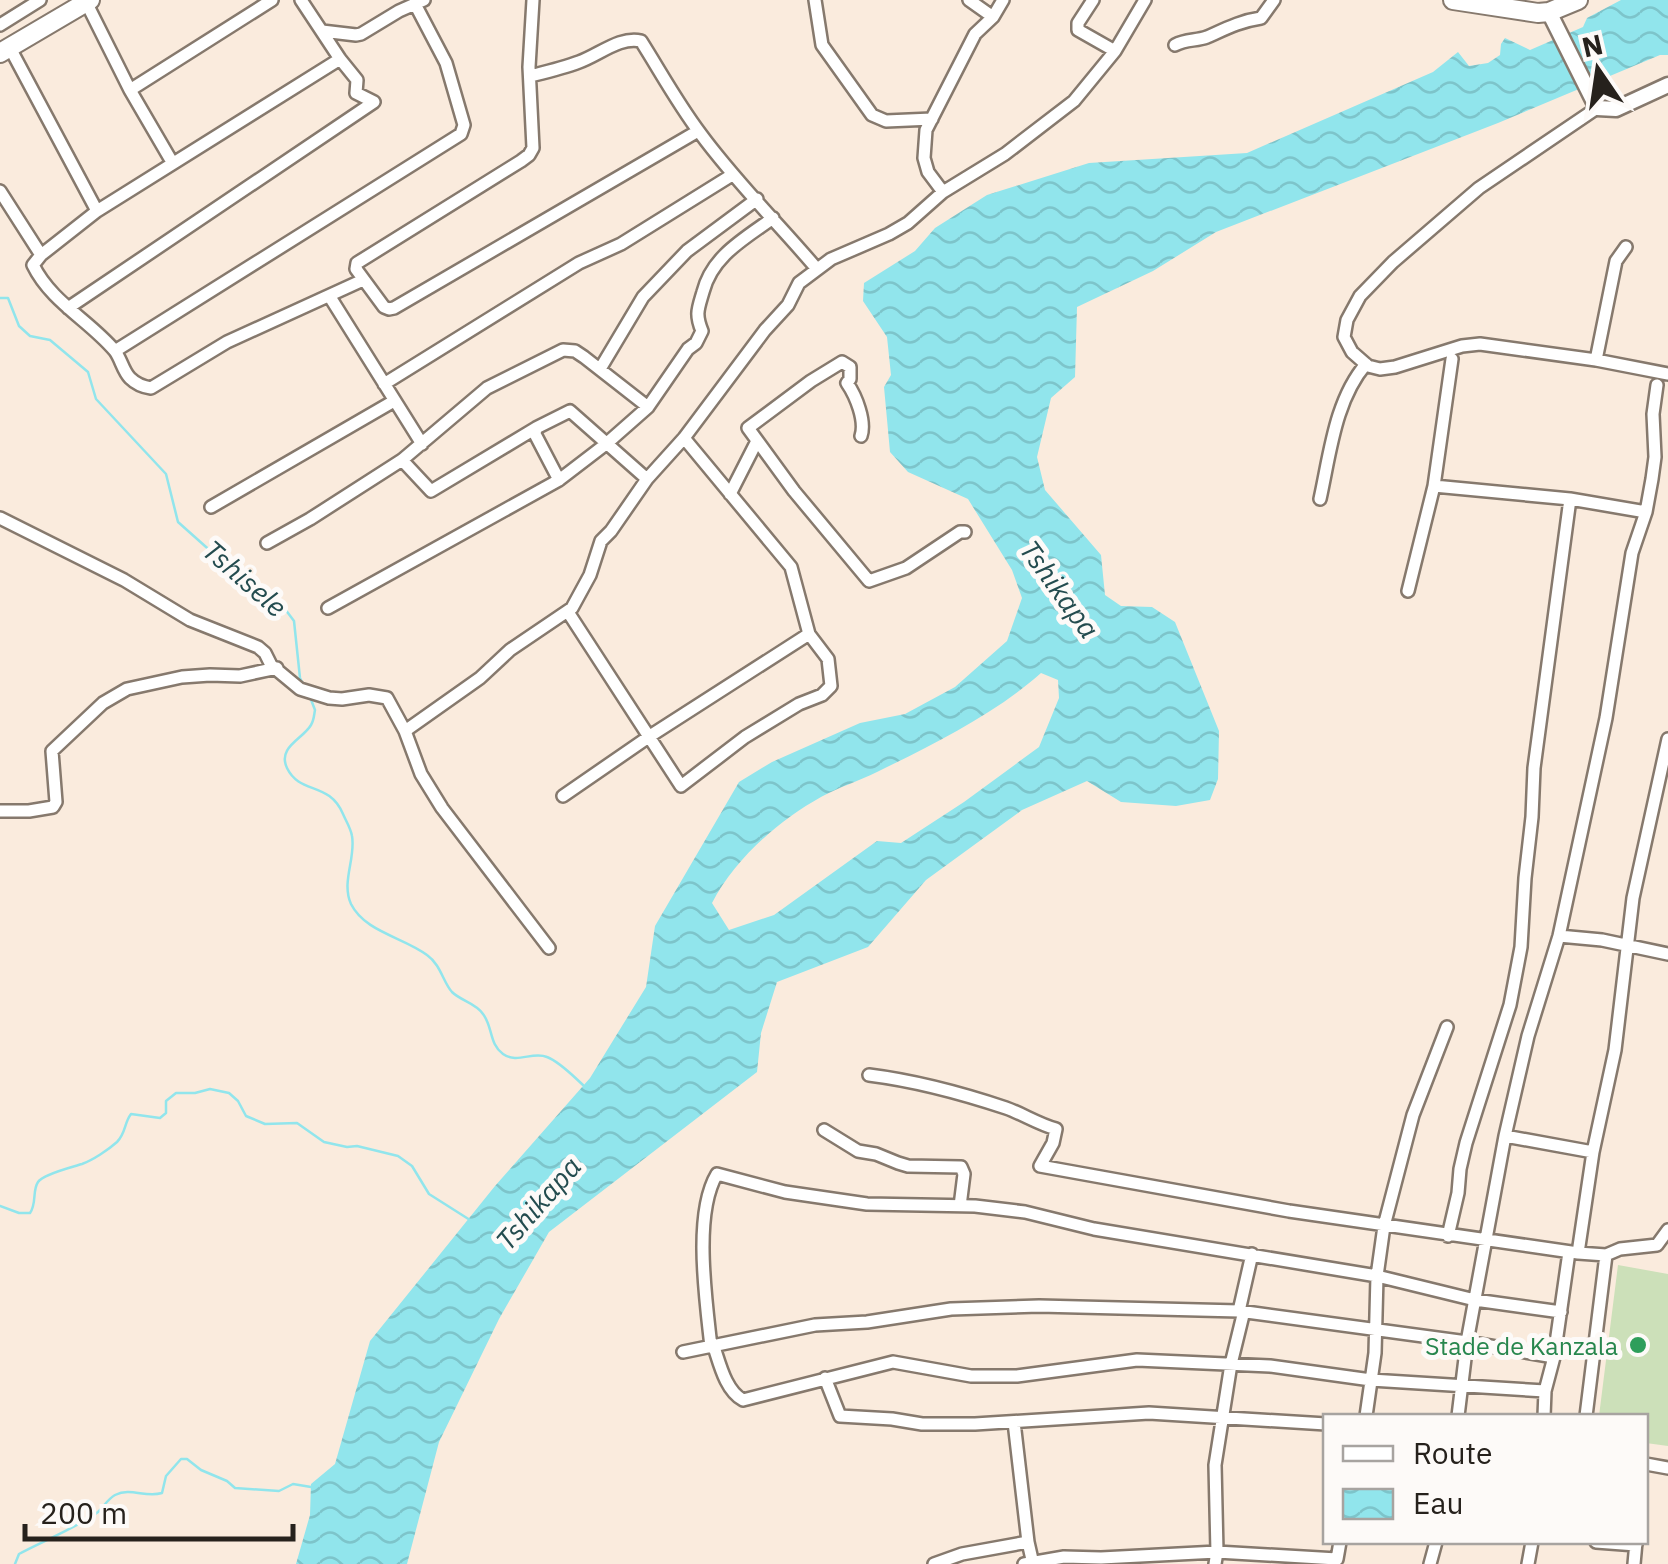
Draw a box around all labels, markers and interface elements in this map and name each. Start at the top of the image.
north arrow [1548,20,1648,120]
text: N [1578,25,1606,65]
water label: Tshisele [195,531,295,625]
water label: Tshikapa [1012,532,1108,646]
water label: Tshikapa [487,1148,589,1258]
place label: Stade de Kanzala [1425,1329,1618,1362]
marker: Stade de Kanzala [1627,1334,1649,1356]
legend [1323,1414,1648,1544]
text: Route [1413,1433,1492,1472]
scale bar [25,1479,292,1541]
text: Eau [1413,1483,1464,1522]
text: 200 m [40,1493,127,1532]

